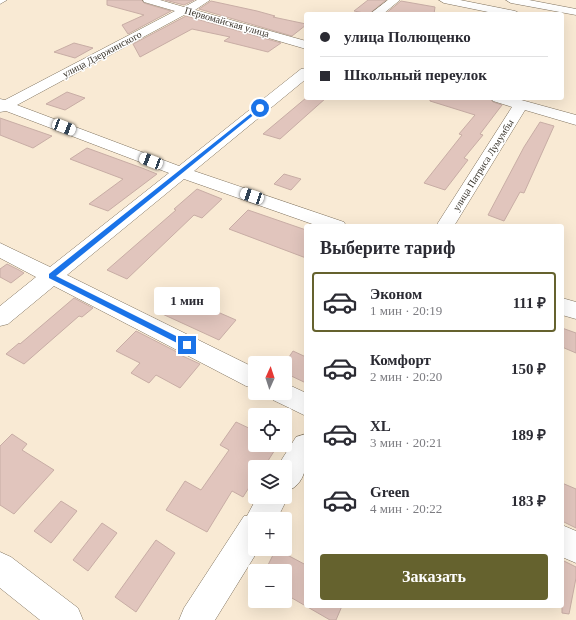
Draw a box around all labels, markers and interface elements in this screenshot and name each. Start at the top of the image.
street label: Первомайская улица [183,5,271,40]
street label: улица Дзержинского [61,29,143,79]
text: улица Полющенко [344,29,471,45]
text: Школьный переулок [344,67,487,83]
route start [251,99,269,117]
car [51,117,77,137]
street label: улица Патриса Лумумбы [450,117,516,213]
car [138,151,164,171]
car [239,186,265,206]
text: Выберите тариф [320,238,455,258]
icon: car [322,284,358,320]
text: Эконом [370,286,422,302]
callout: 1 мин [154,287,220,315]
text: 1 мин [170,293,204,308]
text: 111 ₽ [513,295,546,311]
text: 1 мин · 20:19 [370,303,442,318]
route end [178,336,196,354]
icon: car [322,350,358,386]
text: Комфорт [370,352,431,368]
north arrow [248,356,292,400]
map controls [248,356,292,608]
text: 150 ₽ [511,361,546,377]
text: 2 мин · 20:20 [370,369,442,384]
button: locate [248,408,292,452]
icon: car [322,416,358,452]
text: XL [370,418,391,434]
text: 189 ₽ [511,427,546,443]
text: 3 мин · 20:21 [370,435,442,450]
button: layers [248,460,292,504]
icon: car [322,482,358,518]
text: Green [370,484,410,500]
text: 183 ₽ [511,493,546,509]
text: 4 мин · 20:22 [370,501,442,516]
button: + [248,512,292,556]
button: Заказать [320,554,548,600]
button: − [248,564,292,608]

